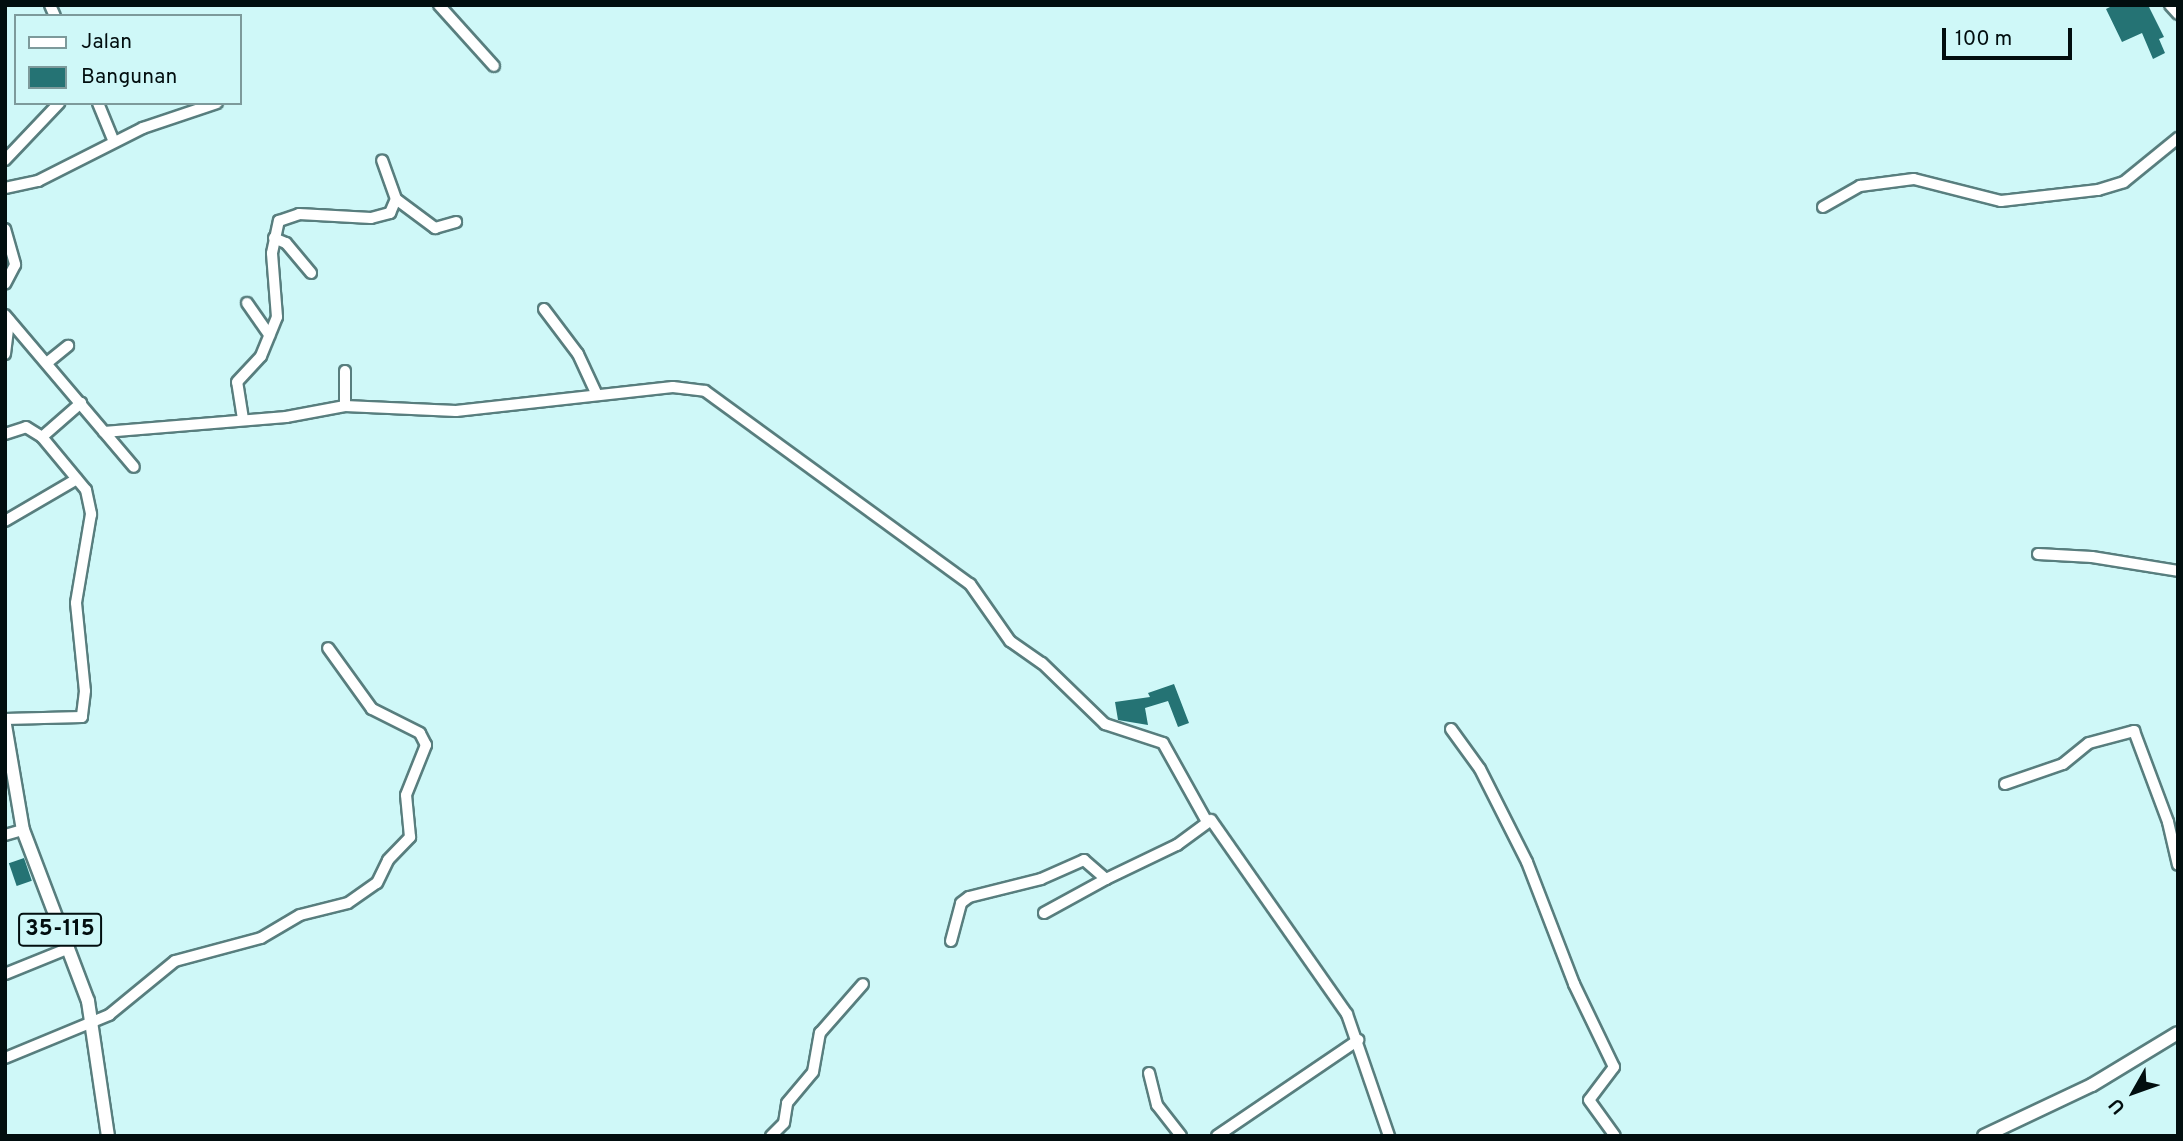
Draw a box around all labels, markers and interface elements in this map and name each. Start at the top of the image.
legend [14,14,242,105]
scale bar [1945,14,2074,58]
text: 100 m [1955,26,2012,53]
text: Jalan [81,29,132,56]
text: Bangunan [81,64,177,91]
road number: 35-115 [18,911,102,950]
north arrow [2099,1057,2169,1127]
text: U [2104,1093,2131,1118]

